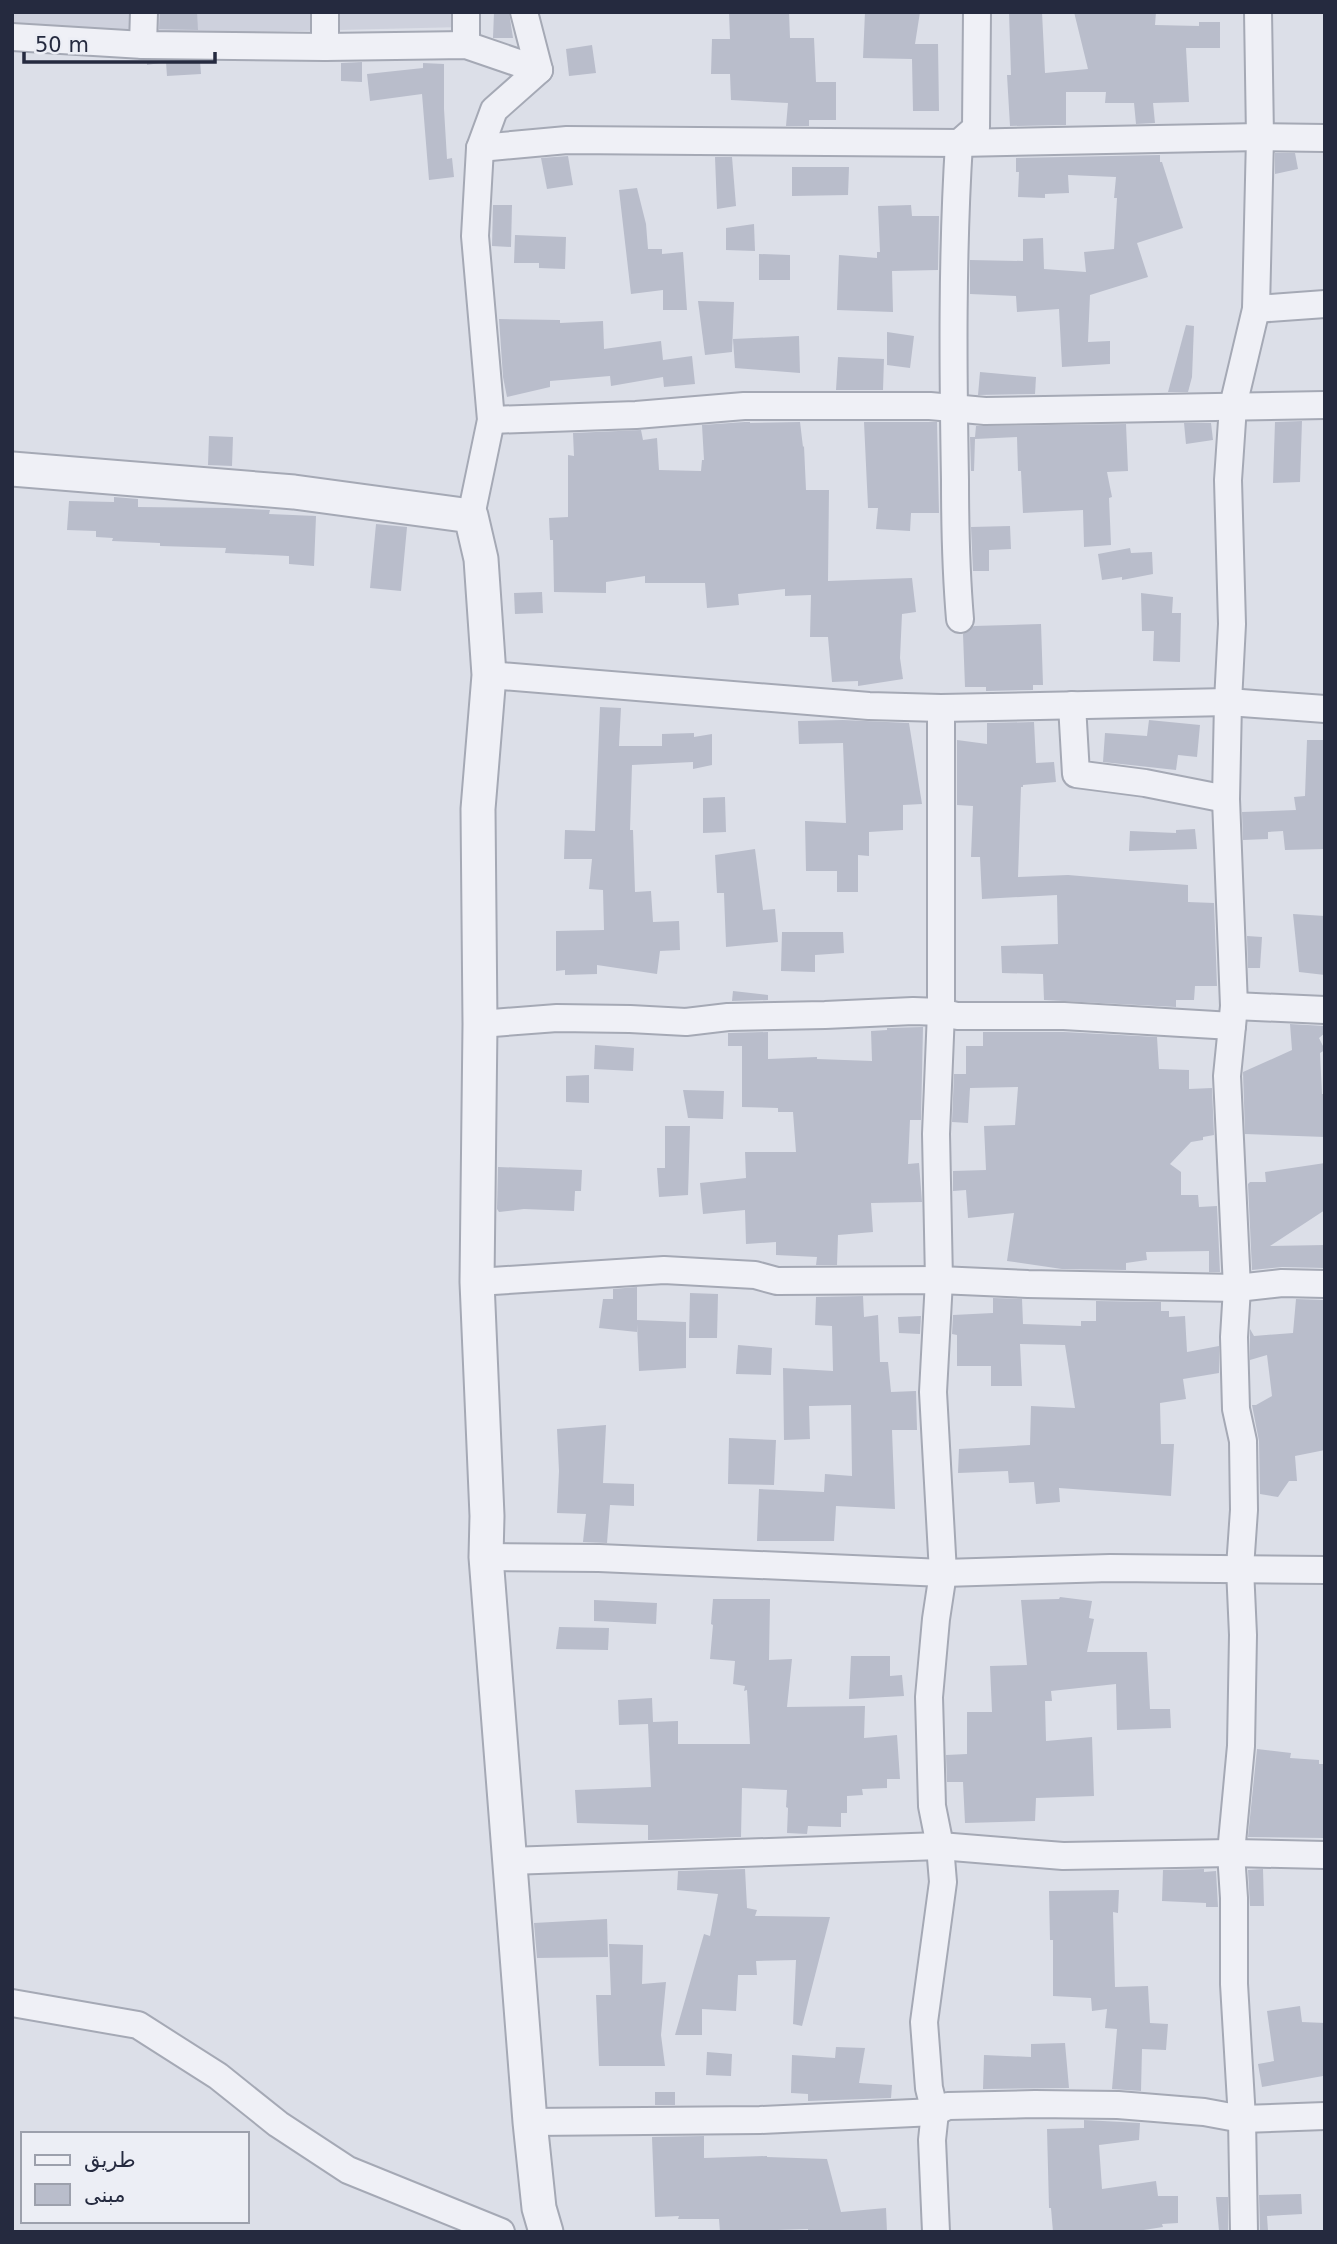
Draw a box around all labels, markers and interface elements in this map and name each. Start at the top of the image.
scale bar [24,21,215,65]
text: 50 m [35,33,89,57]
legend [21,2132,248,2223]
text: طريق [84,2148,136,2172]
text: مبنى [84,2183,125,2207]

